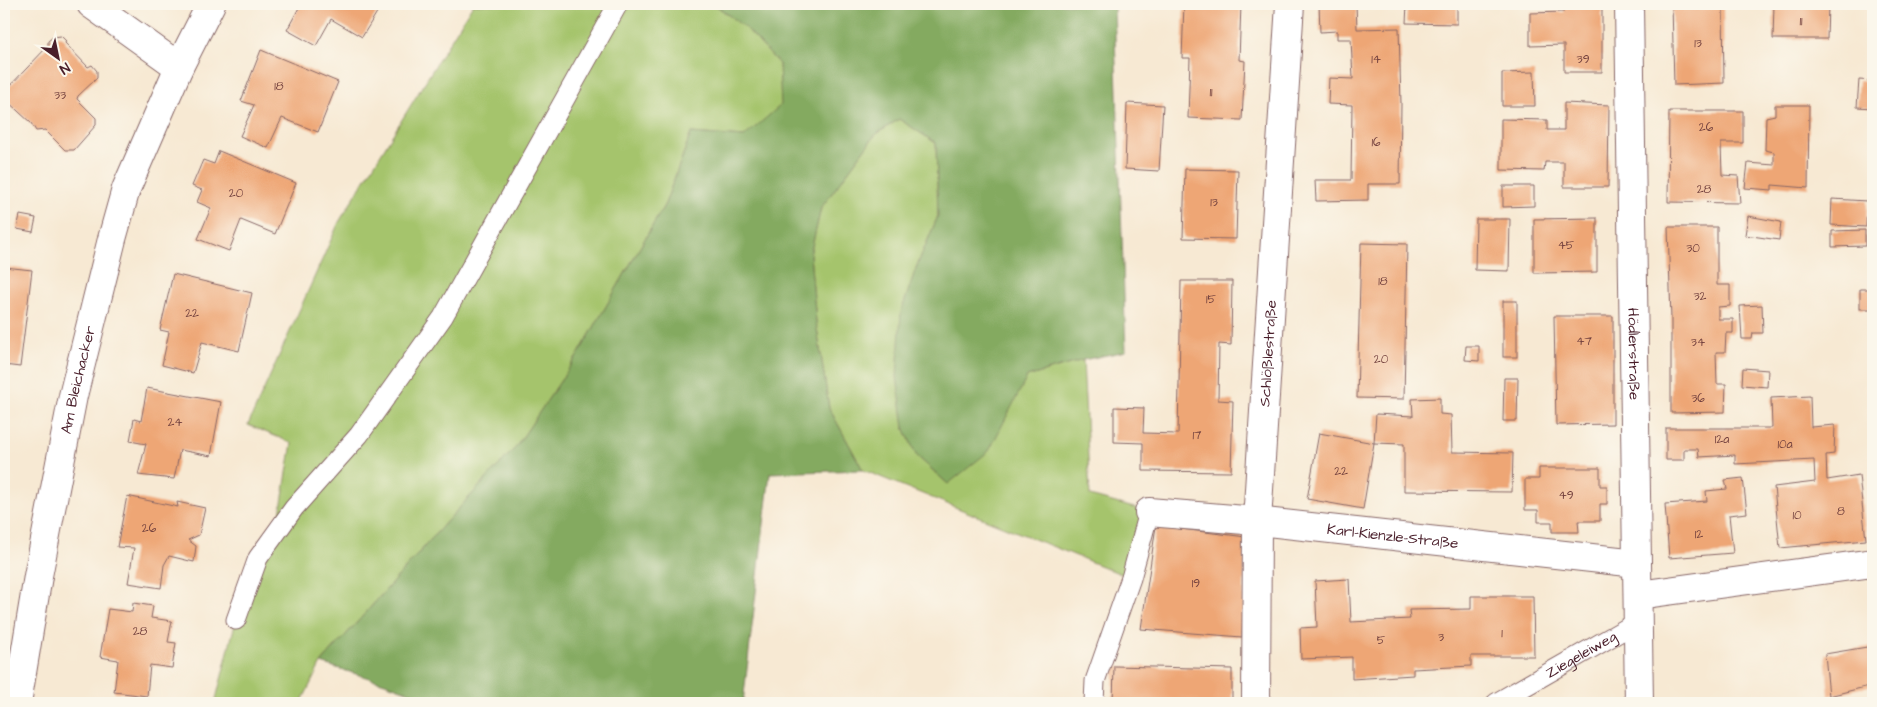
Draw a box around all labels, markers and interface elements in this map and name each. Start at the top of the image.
house number: 11 [1799,13,1803,30]
north arrow [32,32,82,82]
house number: 13 [1694,35,1702,52]
house number: 14 [1371,51,1381,68]
house number: 39 [1577,51,1590,68]
text: N [55,57,74,79]
house number: 18 [274,78,284,95]
house number: 11 [1209,84,1213,101]
house number: 33 [54,87,66,104]
house number: 26 [1699,119,1714,136]
house number: 16 [1371,134,1381,151]
house number: 28 [1697,181,1712,198]
house number: 20 [229,185,244,202]
house number: 13 [1210,194,1218,211]
house number: 45 [1558,237,1575,254]
house number: 30 [1686,240,1700,257]
house number: 18 [1378,273,1388,290]
house number: 32 [1694,288,1707,305]
house number: 15 [1206,291,1217,308]
street label: Schlößlestraße [1254,299,1282,407]
house number: 22 [185,305,199,322]
street label: Hödlerstraße [1623,308,1645,400]
street label: Am Bleichacker [55,323,101,436]
house number: 47 [1576,333,1592,350]
house number: 34 [1691,334,1705,351]
house number: 20 [1374,351,1389,368]
house number: 36 [1691,390,1705,407]
house number: 24 [167,414,183,431]
house number: 17 [1193,427,1202,444]
house number: 12a [1715,431,1729,448]
house number: 10a [1777,436,1793,453]
house number: 22 [1334,463,1348,480]
house number: 49 [1559,487,1574,504]
house number: 8 [1837,503,1845,520]
house number: 10 [1792,507,1802,524]
street label: Karl-Kienzle-Straße [1326,518,1460,554]
house number: 26 [142,520,157,537]
house number: 12 [1695,526,1703,543]
house number: 19 [1192,575,1200,592]
house number: 28 [133,623,148,640]
house number: 1 [1501,625,1503,642]
street label: Ziegeleiweg [1542,625,1621,683]
house number: 3 [1438,629,1444,646]
house number: 5 [1377,632,1386,649]

